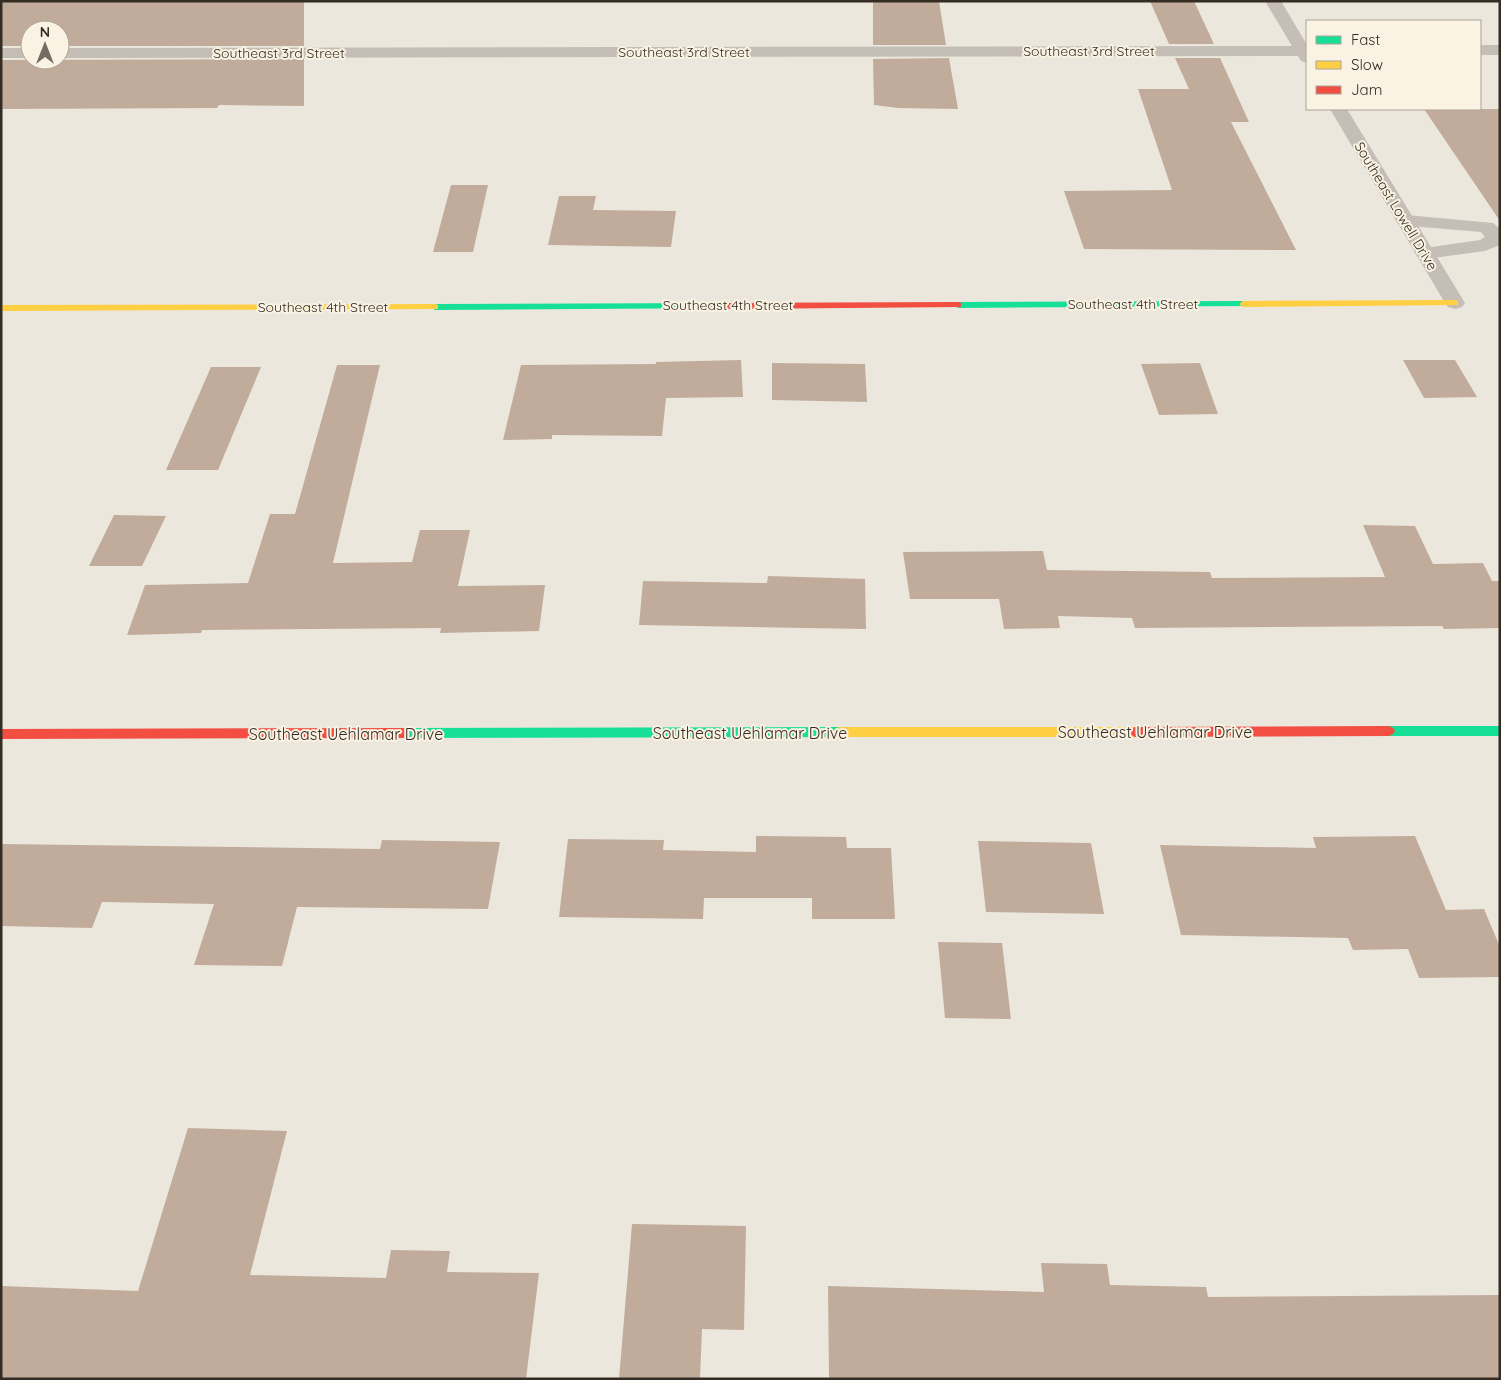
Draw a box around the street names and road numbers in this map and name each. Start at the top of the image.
street label: Southeast 3rd Street [1023,42,1155,60]
street label: Southeast 3rd Street [618,43,750,61]
street label: Southeast 3rd Street [213,44,345,62]
street label: Southeast Lowell Drive [1350,138,1442,274]
street label: Southeast 4th Street [1068,295,1199,313]
street label: Southeast 4th Street [663,296,794,314]
street label: Southeast 4th Street [258,298,389,316]
street label: Southeast Uehlamar Drive [1058,722,1252,742]
street label: Southeast Uehlamar Drive [653,723,847,743]
street label: Southeast Uehlamar Drive [249,724,443,744]

